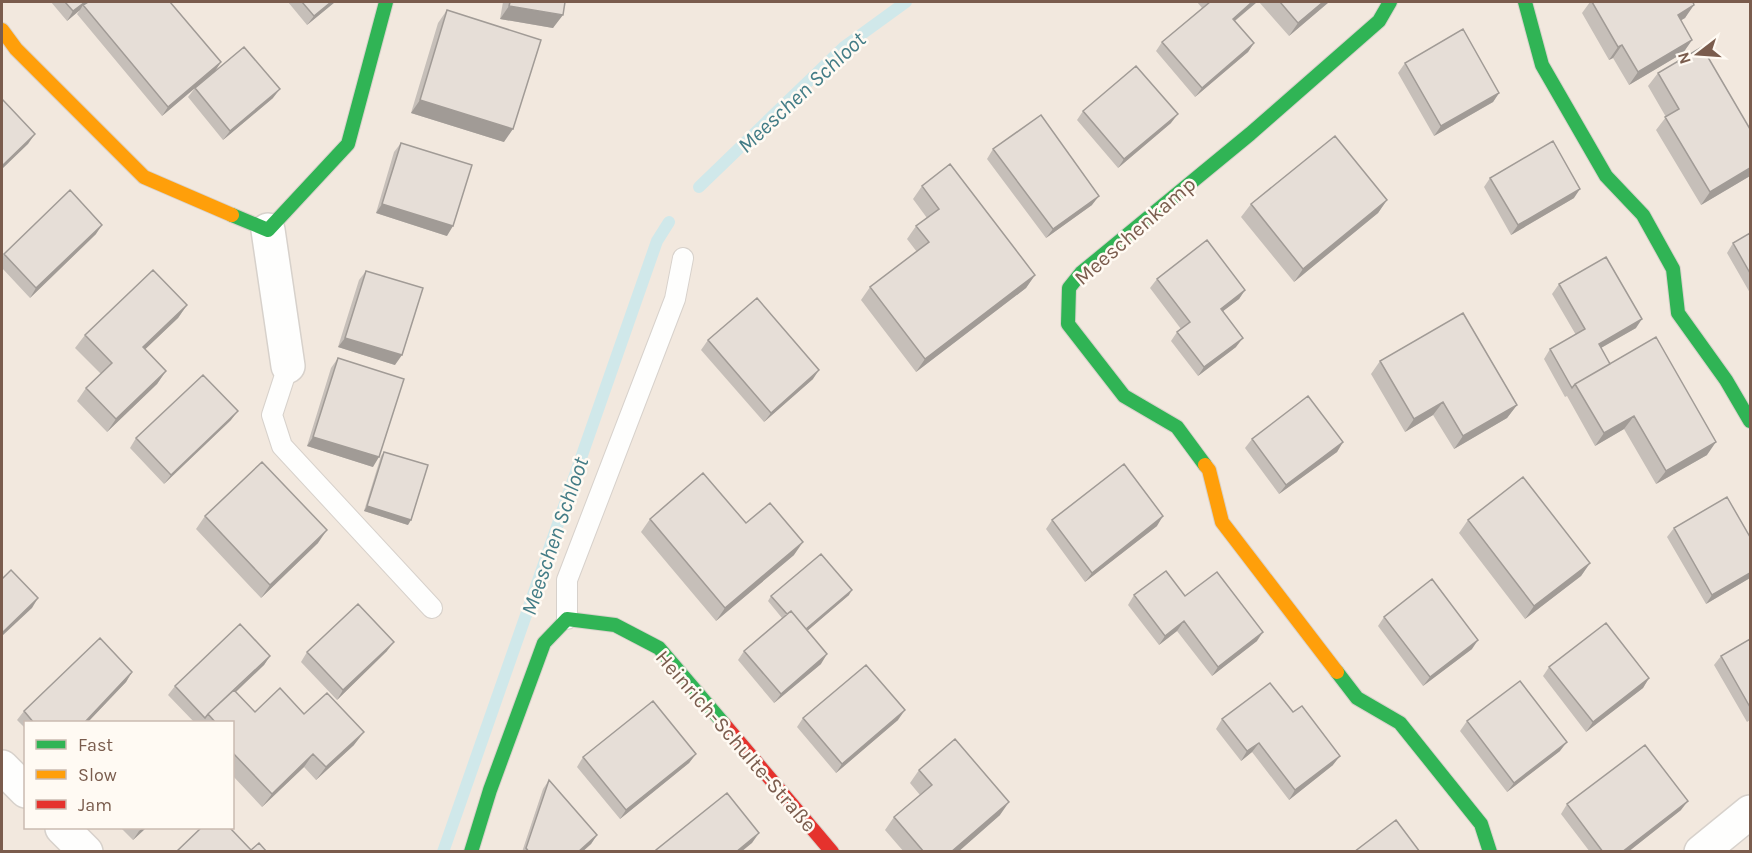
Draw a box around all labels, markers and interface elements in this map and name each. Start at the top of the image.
north arrow [1668,24,1728,84]
water label: Meeschen Schloot [732,26,871,159]
text: N [1673,50,1695,67]
street label: Meeschenkamp [1070,172,1200,290]
water label: Meeschen Schloot [516,453,594,619]
street label: Heinrich-Schulte-Straße [651,645,821,837]
legend [24,721,234,829]
text: Fast [78,734,113,756]
text: Slow [78,764,117,786]
text: Jam [78,794,112,816]

